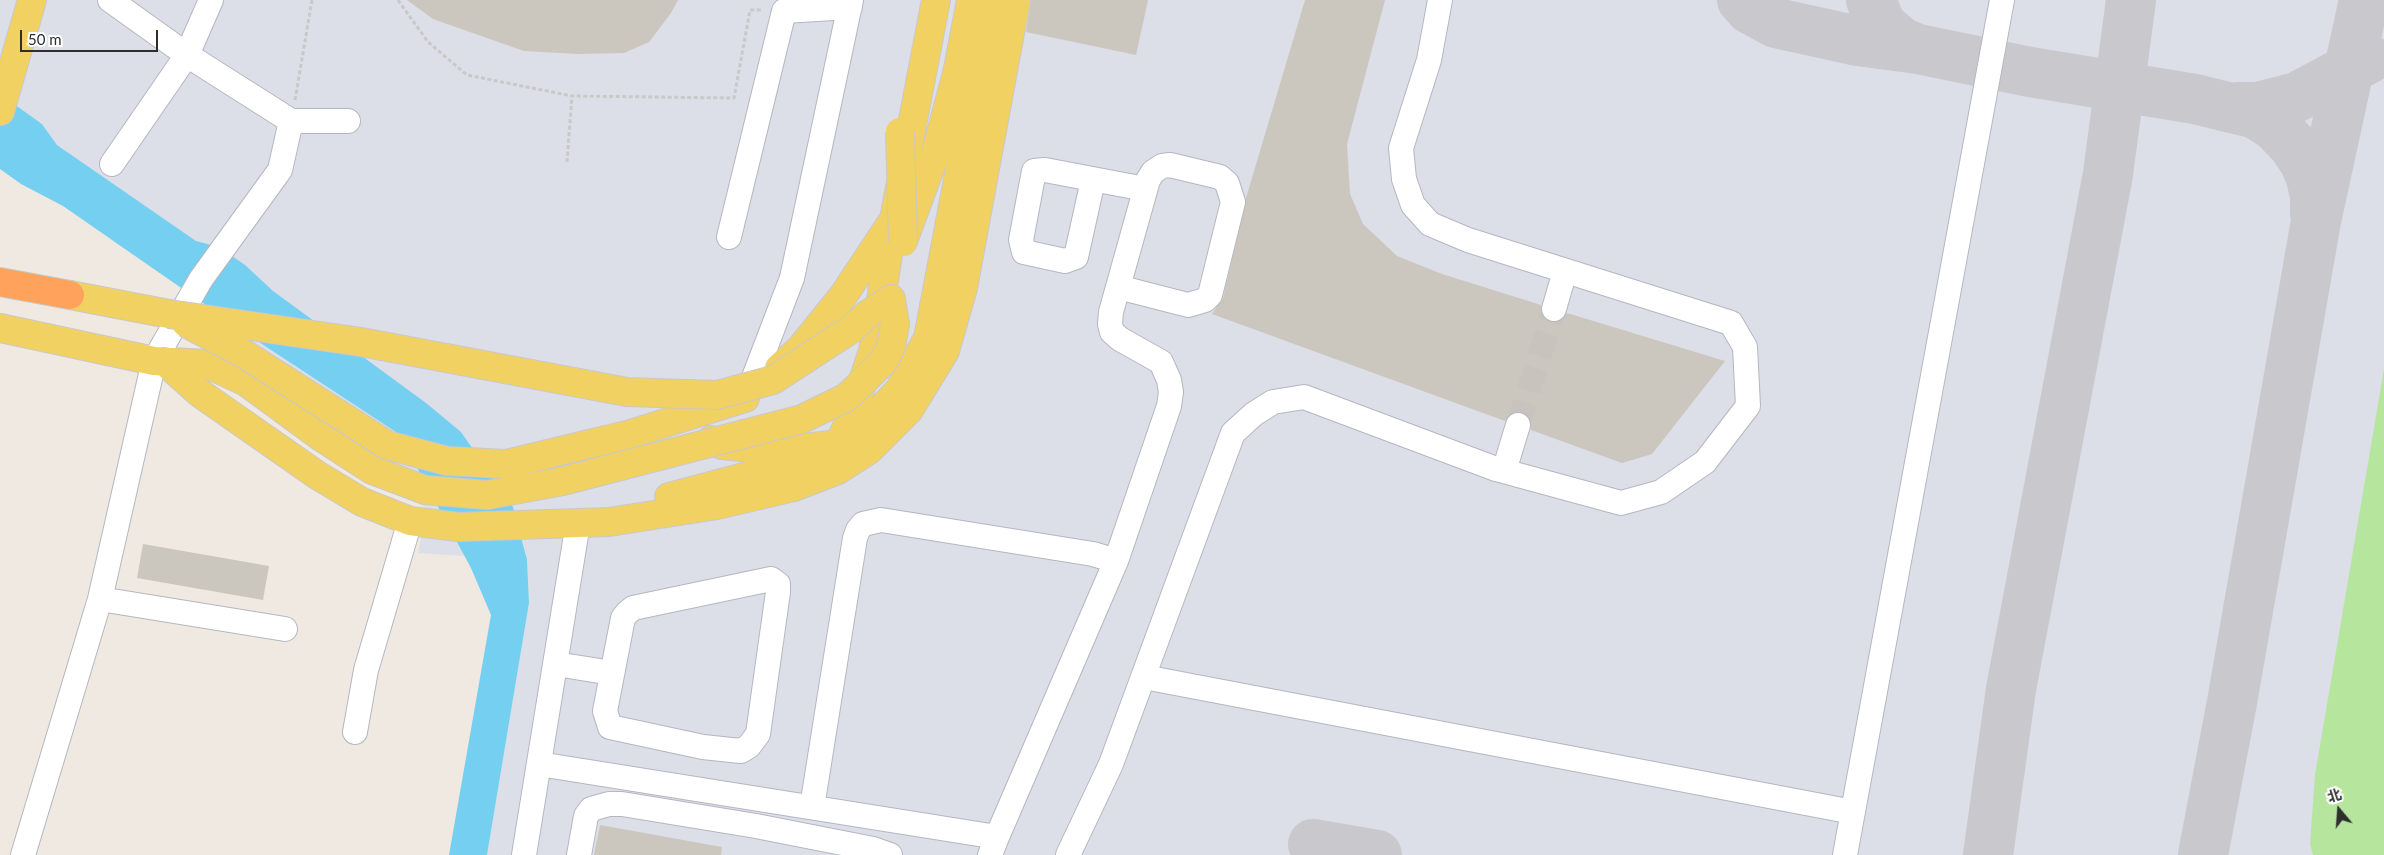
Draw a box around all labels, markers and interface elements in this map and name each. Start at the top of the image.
scale bar [22,20,160,52]
text: 50 m [28,30,62,48]
north arrow [2314,785,2364,835]
text: 北 [2325,785,2343,806]

